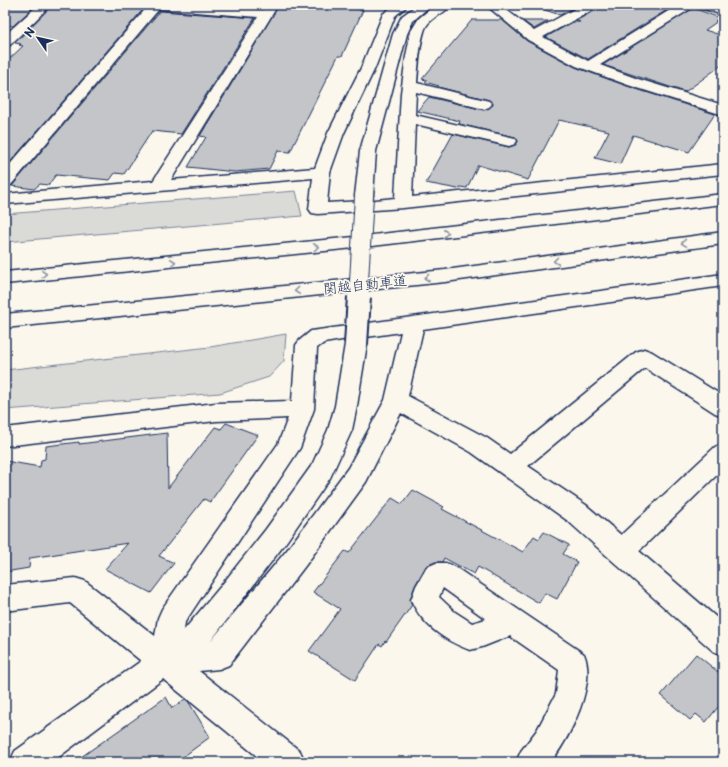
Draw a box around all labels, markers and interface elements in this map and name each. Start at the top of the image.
north arrow [18,18,58,58]
text: N [20,24,39,40]
one-way arrow [443,229,449,238]
one-way arrow [681,238,687,247]
one-way arrow [313,242,319,251]
one-way arrow [552,256,559,265]
one-way arrow [170,257,176,266]
street label: 関越自動車道 [322,269,408,299]
one-way arrow [41,270,47,279]
one-way arrow [424,273,430,282]
one-way arrow [294,287,300,296]

